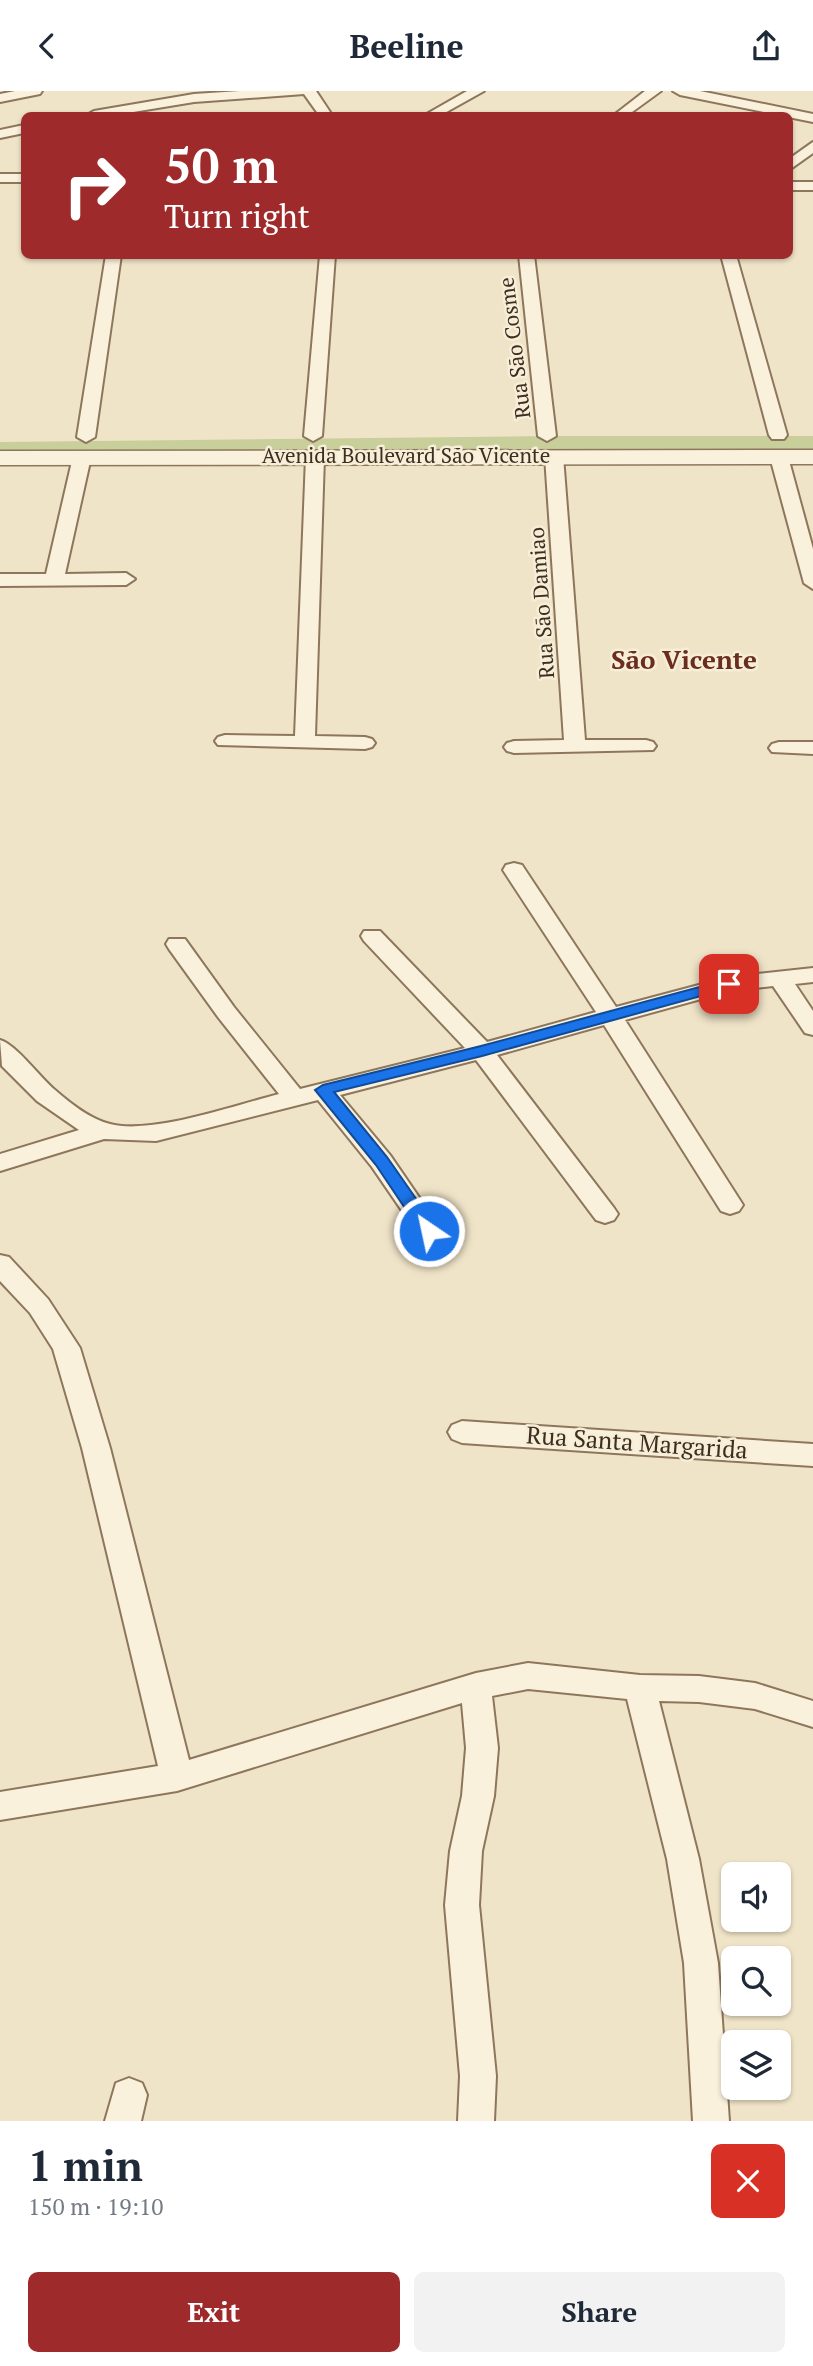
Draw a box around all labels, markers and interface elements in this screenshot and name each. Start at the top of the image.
text: Beeline [349,25,464,67]
icon: back [28,27,66,65]
icon: share [747,27,785,65]
text: 50 m [164,132,278,197]
icon: right [49,140,140,231]
text: Turn right [164,195,310,237]
street label: Rua Sāo Cosme [491,276,537,420]
street label: Avenida Boulevard São Vicente [262,441,550,469]
street label: Rua Sāo Damiao [522,526,560,680]
district label: São Vicente [611,642,757,676]
pin [699,954,759,1014]
icon: arrive [710,965,748,1003]
position arrow [392,1194,466,1268]
street label: Rua Santa Margarida [525,1418,749,1466]
map controls [721,1862,791,2100]
button: sound [721,1862,791,1932]
button: search [721,1946,791,2016]
button: layers [721,2030,791,2100]
text: 1 min [28,2137,143,2193]
button: close [711,2144,785,2218]
text: 150 m · 19:10 [28,2191,163,2222]
button: Exit [28,2272,400,2352]
button: Share [414,2272,785,2352]

